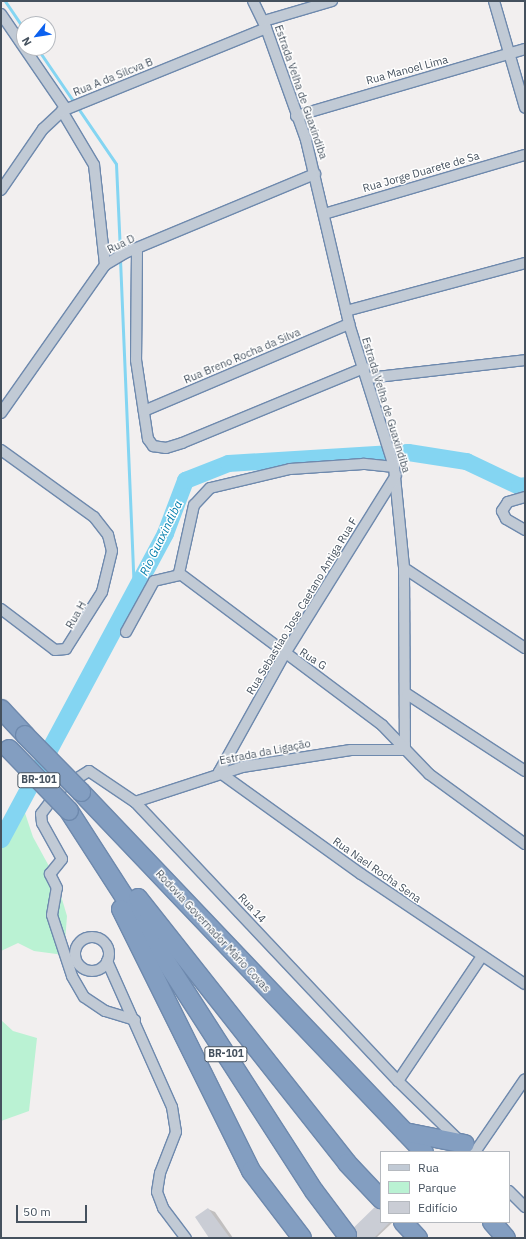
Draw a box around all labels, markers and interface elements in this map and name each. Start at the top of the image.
north arrow [16,16,56,56]
street label: Estrada Velha de Guaxindiba [272,23,330,161]
text: N [18,35,35,48]
street label: Rua Manoel Lima [365,53,449,87]
street label: Rua A da Silcva B [71,55,155,99]
street label: Rua Jorge Duarete de Sa [361,149,481,195]
street label: Rua D [105,232,137,256]
street label: Rua Breno Rocha da Silva [182,325,302,387]
street label: Estrada Velha de Guaxindiba [359,336,413,474]
water label: Rio Guaxindiba [137,498,185,578]
street label: Rua Sebastiao Jose Caetano Antiga Rua F [244,515,360,697]
street label: Rua H [63,599,89,631]
street label: Rua G [297,645,329,673]
street label: Estrada da Ligação [218,737,312,767]
road number: BR-101 [17,772,61,788]
street label: Rua Nael Rocha Sena [330,835,424,905]
street label: Rodovia Governador Mário Covas [153,867,273,995]
street label: Rua 14 [235,891,269,925]
road number: BR-101 [204,1046,248,1062]
legend [380,1151,510,1223]
text: Rua [418,1160,439,1175]
text: Parque [418,1180,456,1195]
scale bar [18,1197,89,1223]
text: Edifício [418,1200,457,1215]
text: 50 m [23,1204,51,1219]

